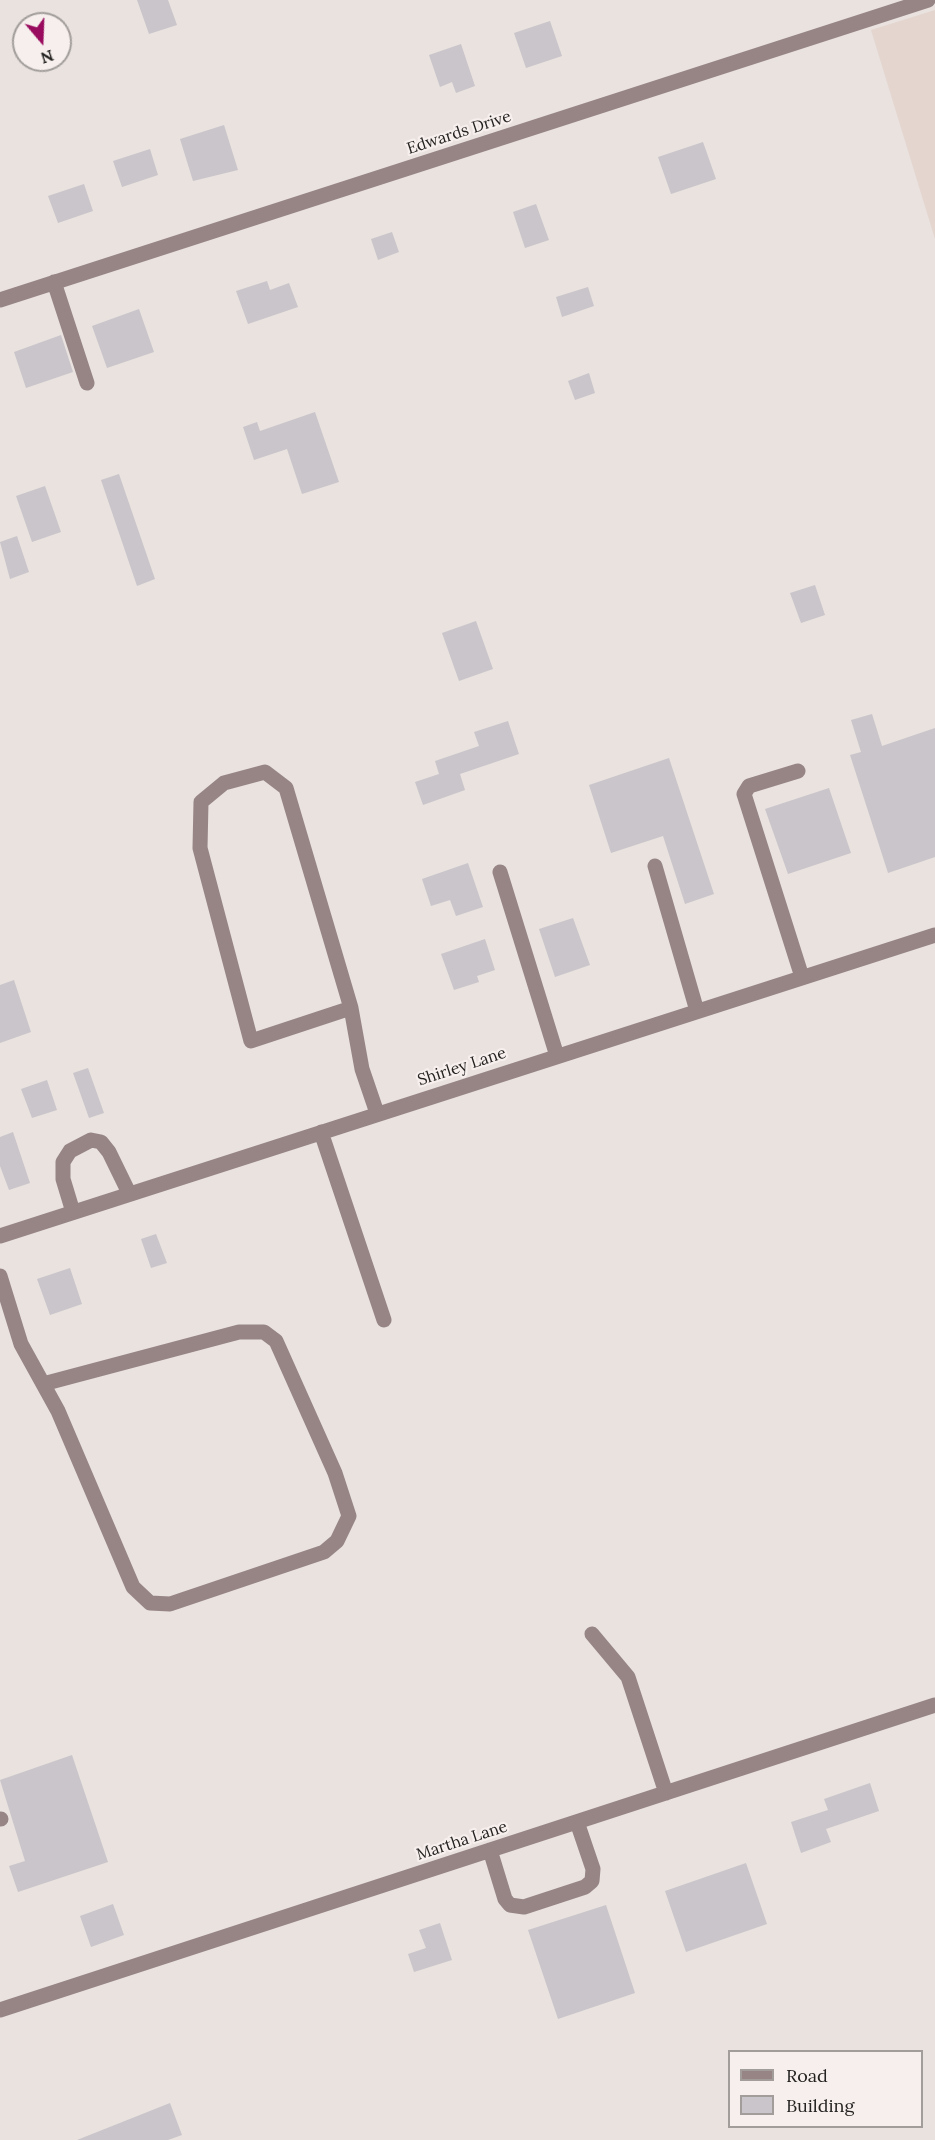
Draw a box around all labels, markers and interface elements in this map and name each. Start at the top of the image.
north arrow [12,12,72,72]
text: N [38,46,56,69]
street label: Edwards Drive [405,107,513,159]
street label: Shirley Lane [415,1044,509,1090]
street label: Martha Lane [414,1817,510,1865]
legend [728,2050,923,2128]
text: Road [786,2064,828,2087]
text: Building [786,2094,854,2117]

